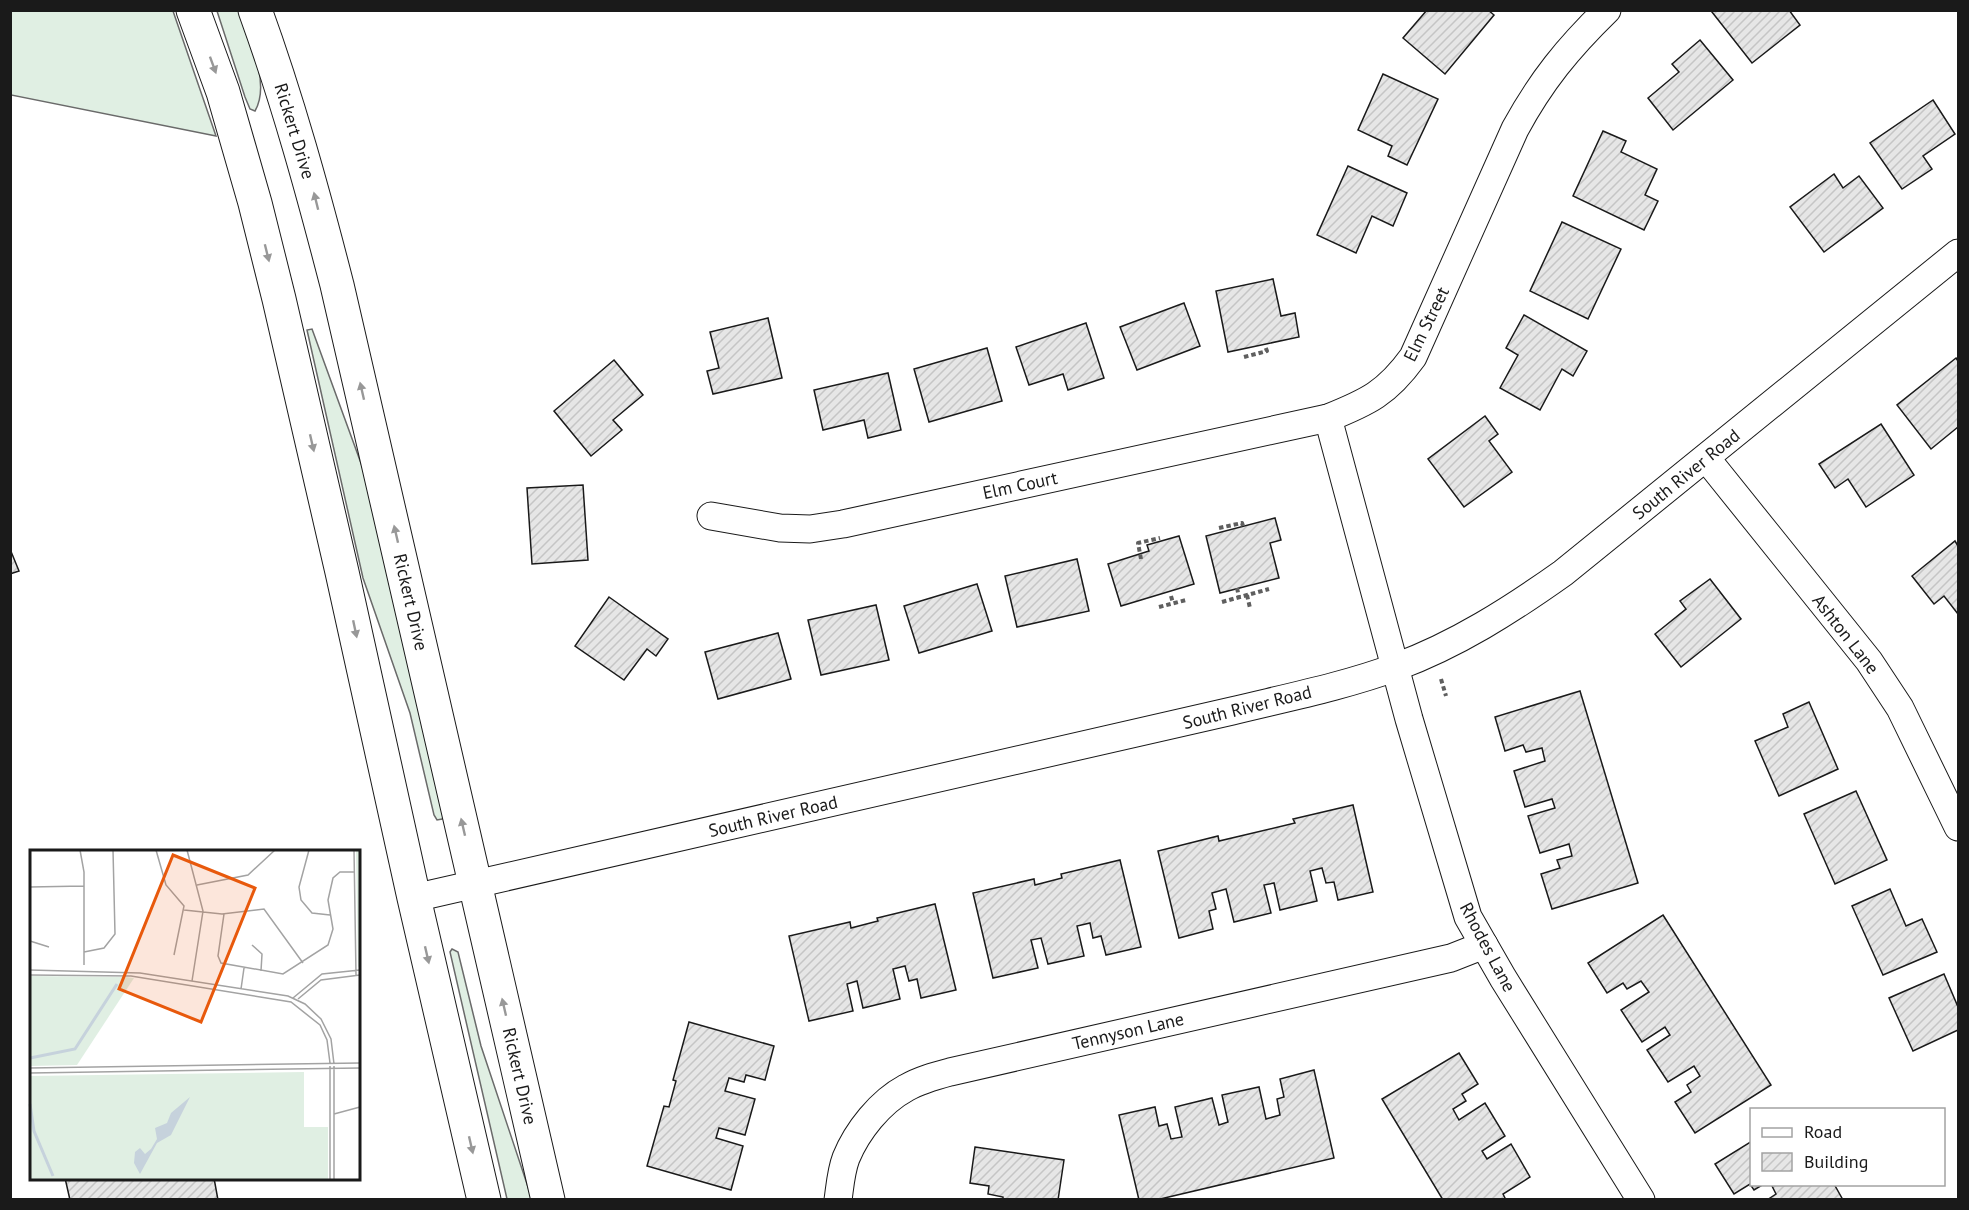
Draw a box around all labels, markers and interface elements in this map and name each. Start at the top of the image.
one-way arrow [209,57,219,75]
street label: Rickert Drive [270,80,320,182]
one-way arrow [310,192,320,211]
one-way arrow [263,244,273,262]
street label: Elm Street [1398,283,1454,365]
one-way arrow [357,381,366,400]
street label: South River Road [1628,424,1744,524]
one-way arrow [308,433,318,452]
street label: Elm Court [980,466,1060,504]
one-way arrow [390,525,400,544]
street label: Rickert Drive [389,551,433,653]
street label: Ashton Lane [1808,589,1884,679]
one-way arrow [351,620,360,639]
street label: South River Road [1180,680,1314,734]
street label: South River Road [706,790,840,842]
one-way arrow [458,817,468,836]
inset map [30,850,360,1180]
street label: Rhodes Lane [1455,898,1521,996]
one-way arrow [423,946,433,965]
one-way arrow [499,997,509,1016]
street label: Tennyson Lane [1070,1007,1186,1055]
street label: Rickert Drive [498,1025,542,1127]
legend [1750,1108,1945,1186]
text: Road [1804,1120,1842,1143]
one-way arrow [467,1136,477,1154]
text: Building [1804,1150,1868,1173]

